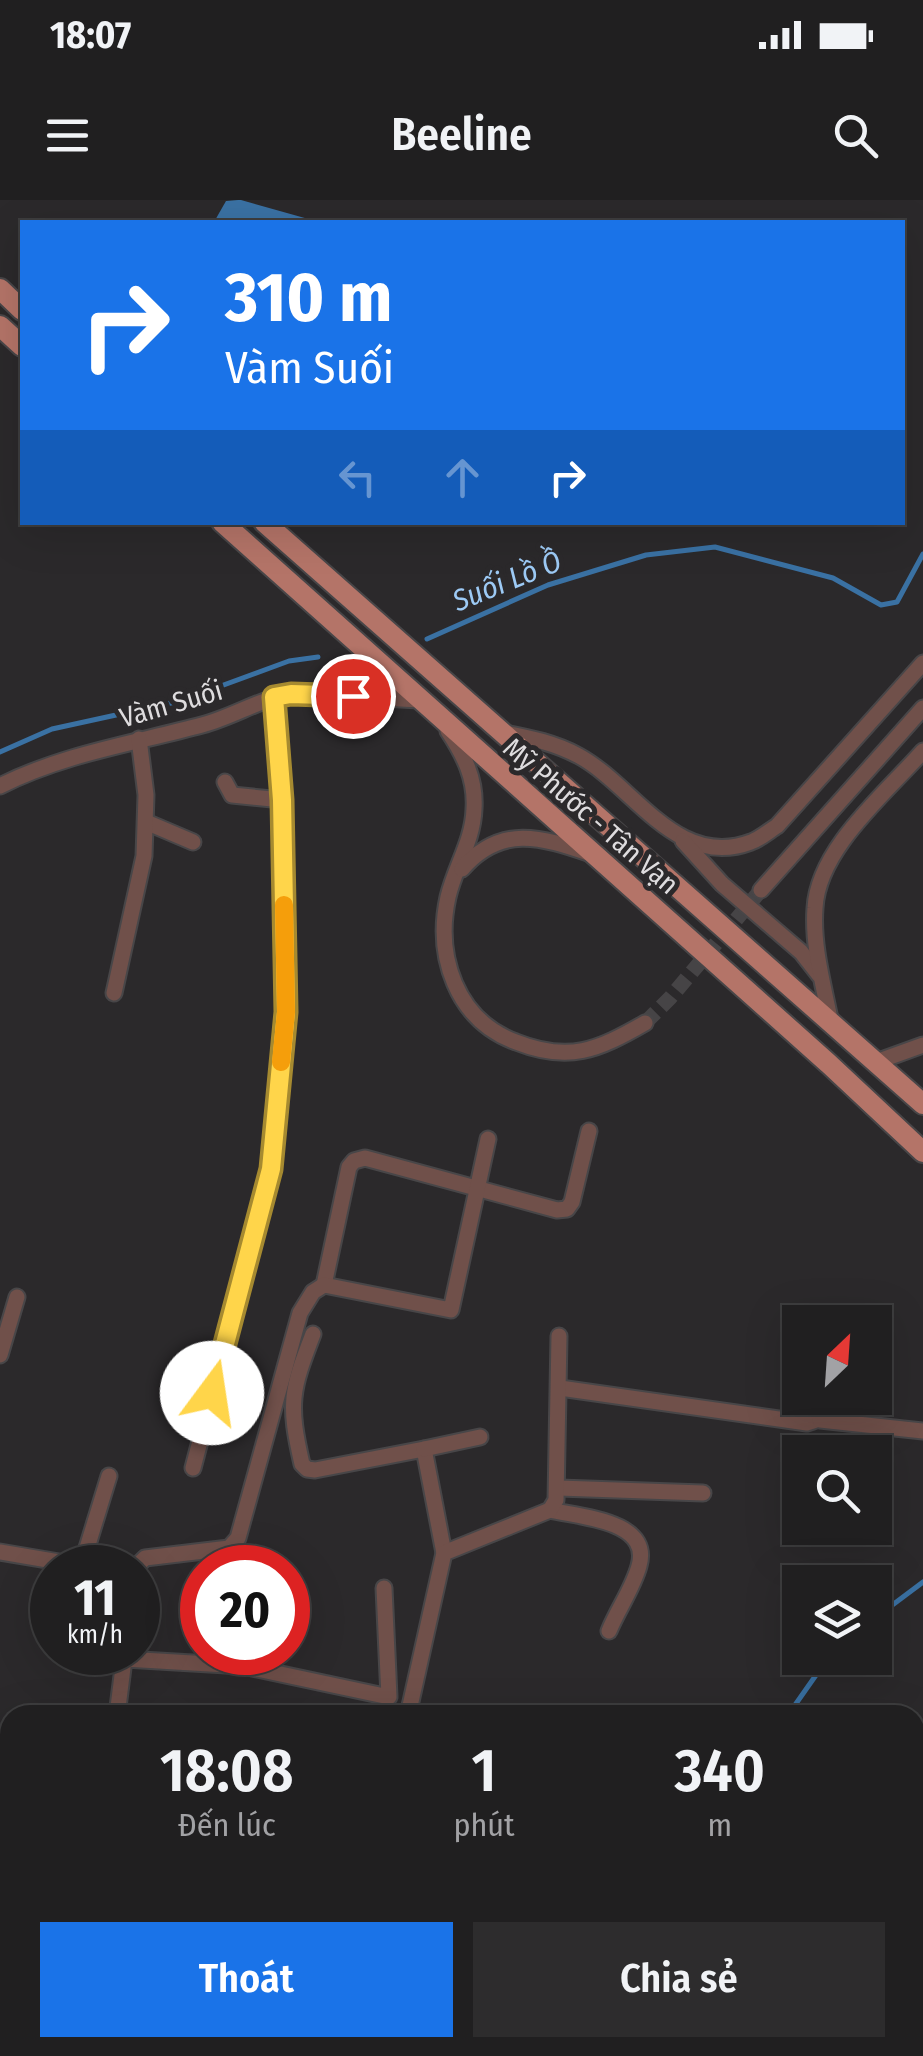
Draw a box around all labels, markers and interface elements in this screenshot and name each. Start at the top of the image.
text: 18:07 [50,12,131,58]
icon: menu [40,108,95,163]
text: Beeline [391,108,532,162]
icon: search [828,108,883,163]
text: 310 m [225,256,393,340]
icon: right [60,260,190,390]
text: Vàm Suối [225,341,394,395]
icon: left [330,450,385,505]
icon: ahead [435,450,490,505]
icon: right [540,450,595,505]
water label: Suối Lồ Ồ [445,540,567,619]
pin [311,654,396,739]
icon: arrive [326,669,381,724]
street label: Vàm Suối [116,674,226,734]
street label: Mỹ Phước - Tân Vạn [497,731,685,901]
north arrow [782,1305,892,1415]
map controls [782,1305,892,1675]
position arrow [160,1341,264,1445]
button: search [782,1435,892,1545]
speed limit sign: 20 [180,1545,310,1675]
button: layers [782,1565,892,1675]
text: 11 [74,1568,116,1628]
text: km/h [67,1620,123,1650]
text: 18:08 [160,1735,293,1807]
text: 1 [471,1735,496,1807]
text: 340 [674,1735,765,1807]
text: Đến lúc [178,1806,276,1844]
text: phút [453,1806,514,1844]
text: m [707,1806,732,1844]
button: Thoát [40,1922,453,2037]
button: Chia sẻ [473,1922,885,2037]

